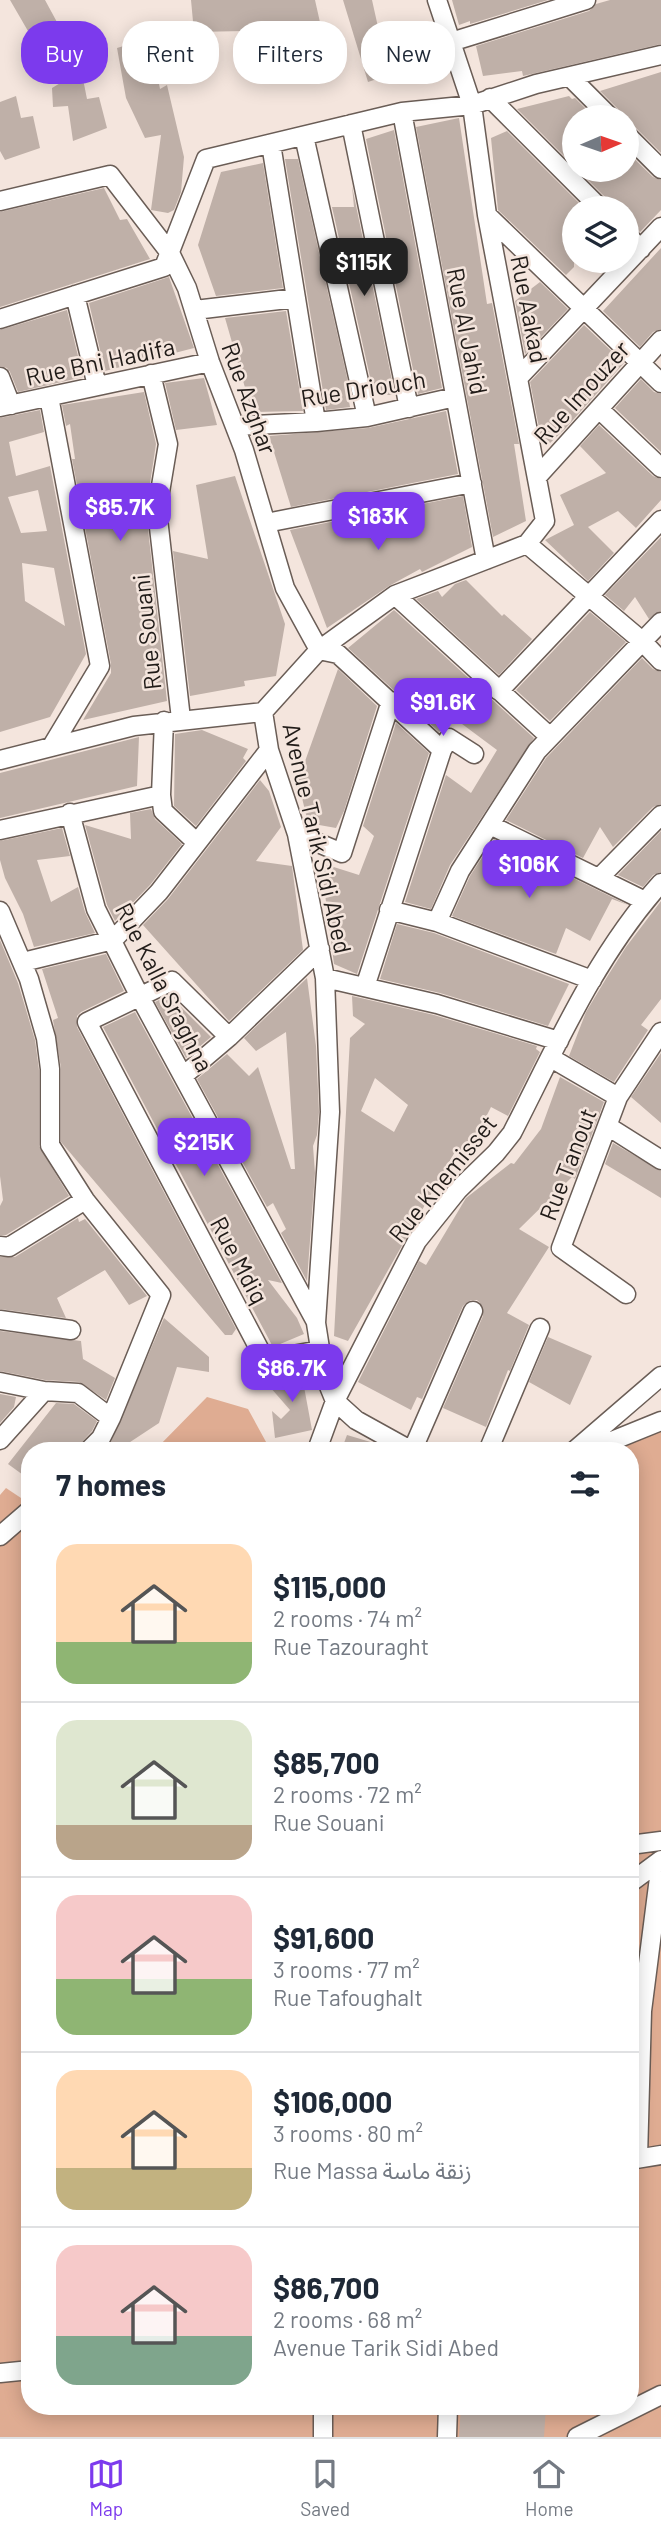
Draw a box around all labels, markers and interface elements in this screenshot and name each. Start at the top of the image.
chip: Buy [21,21,108,84]
chip: Rent [122,21,219,84]
chip: Filters [233,21,347,84]
chip: New [361,21,455,84]
north arrow [562,105,639,182]
map controls [562,105,639,273]
button: layers [562,196,639,273]
pin: $115K [315,238,413,298]
text: $115K [336,247,392,275]
street label: Rue Aakad [505,253,555,365]
street label: Rue Al Jahid [442,265,494,397]
street label: Rue Bni Hadifa [23,331,177,391]
street label: Rue Imouzer [527,334,635,450]
street label: Rue Azghar [216,338,284,458]
street label: Rue Driouch [298,364,428,412]
pin: $85.7K [63,484,177,543]
text: $85.7K [85,492,155,520]
pin: $183K [329,492,427,552]
text: $183K [348,501,408,529]
street label: Rue Souani [125,573,167,691]
pin: $91.6K [386,678,500,738]
text: $91.6K [410,687,476,715]
street label: Avenue Tarik Sidi Abed [277,720,359,956]
pin: $106K [480,841,578,900]
text: $106K [498,849,560,877]
street label: Rue Kalla Sraghna [110,897,220,1077]
street label: Rue Tanout [532,1104,602,1224]
street label: Rue Khemisset [382,1108,502,1248]
pin: $215K [155,1118,253,1178]
text: $215K [174,1127,234,1155]
street label: Rue Mdiq [205,1211,275,1309]
pin: $86.7K [235,1344,349,1404]
text: $86.7K [257,1353,327,1381]
icon: filters [566,1465,604,1503]
text: 7 homes [56,1466,166,1502]
text: $115,000 [273,1568,386,1604]
icon: home [112,1572,196,1656]
text: 2 rooms · 74 m² [273,1604,422,1632]
text: Rue Tazouraght [273,1632,429,1660]
text: $85,700 [273,1744,380,1780]
icon: home [112,1748,196,1832]
text: 2 rooms · 72 m² [273,1780,422,1808]
text: Rue Souani [273,1808,385,1836]
text: $91,600 [273,1919,374,1955]
icon: home [112,1923,196,2007]
text: 3 rooms · 77 m² [273,1955,420,1983]
text: Rue Tafoughalt [273,1983,423,2011]
text: $106,000 [273,2083,392,2119]
icon: home [112,2098,196,2182]
text: 3 rooms · 80 m² [273,2119,423,2147]
text: Rue Massa زنقة ماسة [273,2156,472,2184]
text: $86,700 [273,2269,380,2305]
icon: home [112,2273,196,2357]
text: 2 rooms · 68 m² [273,2305,422,2333]
text: Avenue Tarik Sidi Abed [273,2333,499,2361]
tab: Map [87,2455,125,2520]
tab: Saved [300,2455,350,2520]
tab: Home [525,2455,574,2520]

